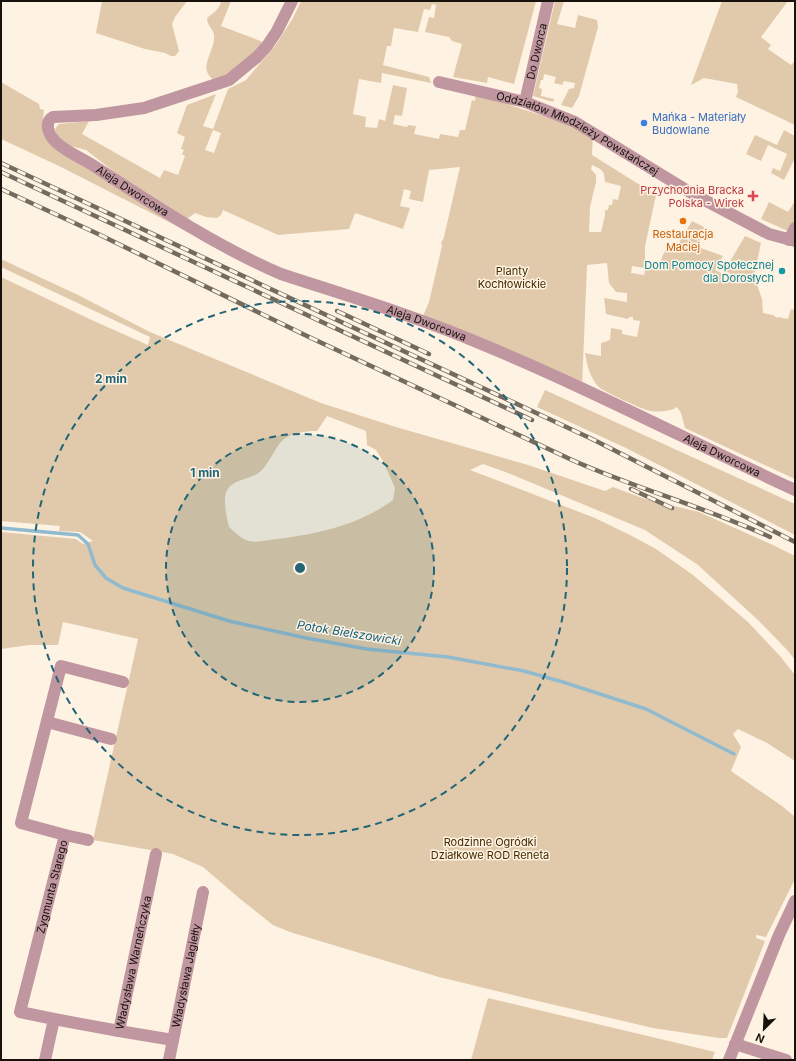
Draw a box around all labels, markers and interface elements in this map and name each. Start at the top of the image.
street label: Do Dworca [523,22,550,81]
street label: Oddziałów Młodzieży Powstańczej [495,89,661,178]
place label: Mańka - Materiały Budowlane [652,110,746,137]
marker: Mańka - Materiały Budowlane [639,118,649,128]
street label: Aleja Dworcowa [93,162,172,219]
place label: Przychodnia Bracka Polska - Wirek [640,183,744,210]
marker: Przychodnia Bracka Polska - Wirek [747,190,759,202]
marker: Restauracja Maciej [678,216,688,226]
place label: Restauracja Maciej [653,227,713,254]
place label: Dom Pomocy Społecznej dla Dorosłych [644,258,774,285]
park label: Planty Kochłowickie [478,264,546,291]
marker: Dom Pomocy Społecznej dla Dorosłych [777,266,787,276]
street label: Aleja Dworcowa [385,302,469,344]
text: 2 min [95,371,127,386]
street label: Aleja Dworcowa [681,431,763,480]
text: 1 min [190,465,220,480]
centre of rings [293,561,307,575]
water label: Potok Bielszowicki [296,617,403,648]
park label: Rodzinne Ogródki Działkowe ROD Reneta [431,835,549,862]
street label: Zygmunta Starego [33,838,71,935]
street label: Władysława Warneńczyka [112,894,154,1031]
street label: Władysława Jagiełły [169,923,203,1029]
north arrow [744,1009,784,1049]
text: N [753,1030,767,1046]

